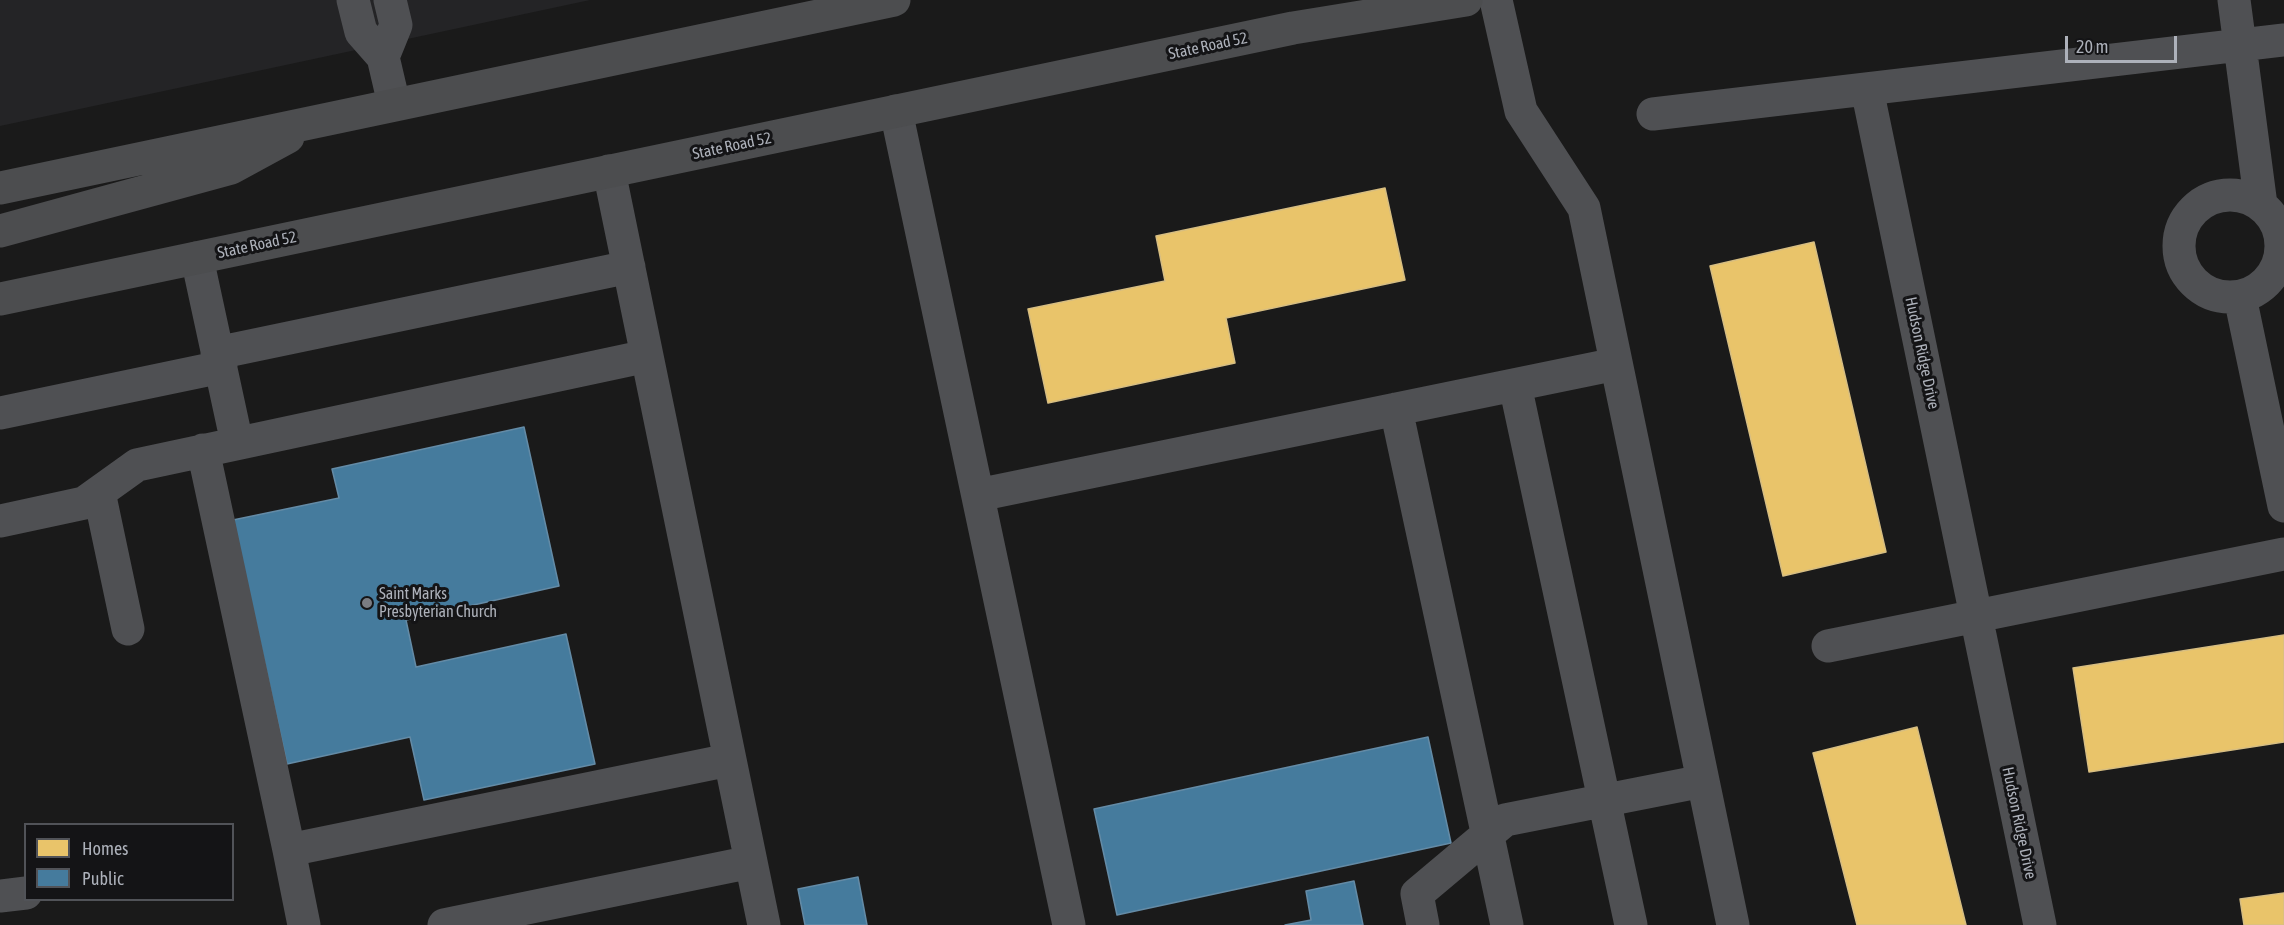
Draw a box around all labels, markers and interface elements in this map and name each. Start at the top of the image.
scale bar [2068,24,2180,62]
street label: State Road 52 [1167,28,1249,64]
text: 20 m [2076,36,2108,57]
street label: State Road 52 [691,128,773,164]
street label: State Road 52 [216,227,298,263]
street label: Hudson Ridge Drive [1901,295,1943,411]
place label: Saint Marks Presbyterian Church [379,584,497,622]
marker: Saint Marks Presbyterian Church [360,596,374,610]
street label: Hudson Ridge Drive [1998,765,2040,881]
legend [24,823,234,901]
text: Homes [82,838,128,859]
text: Public [82,868,124,889]

